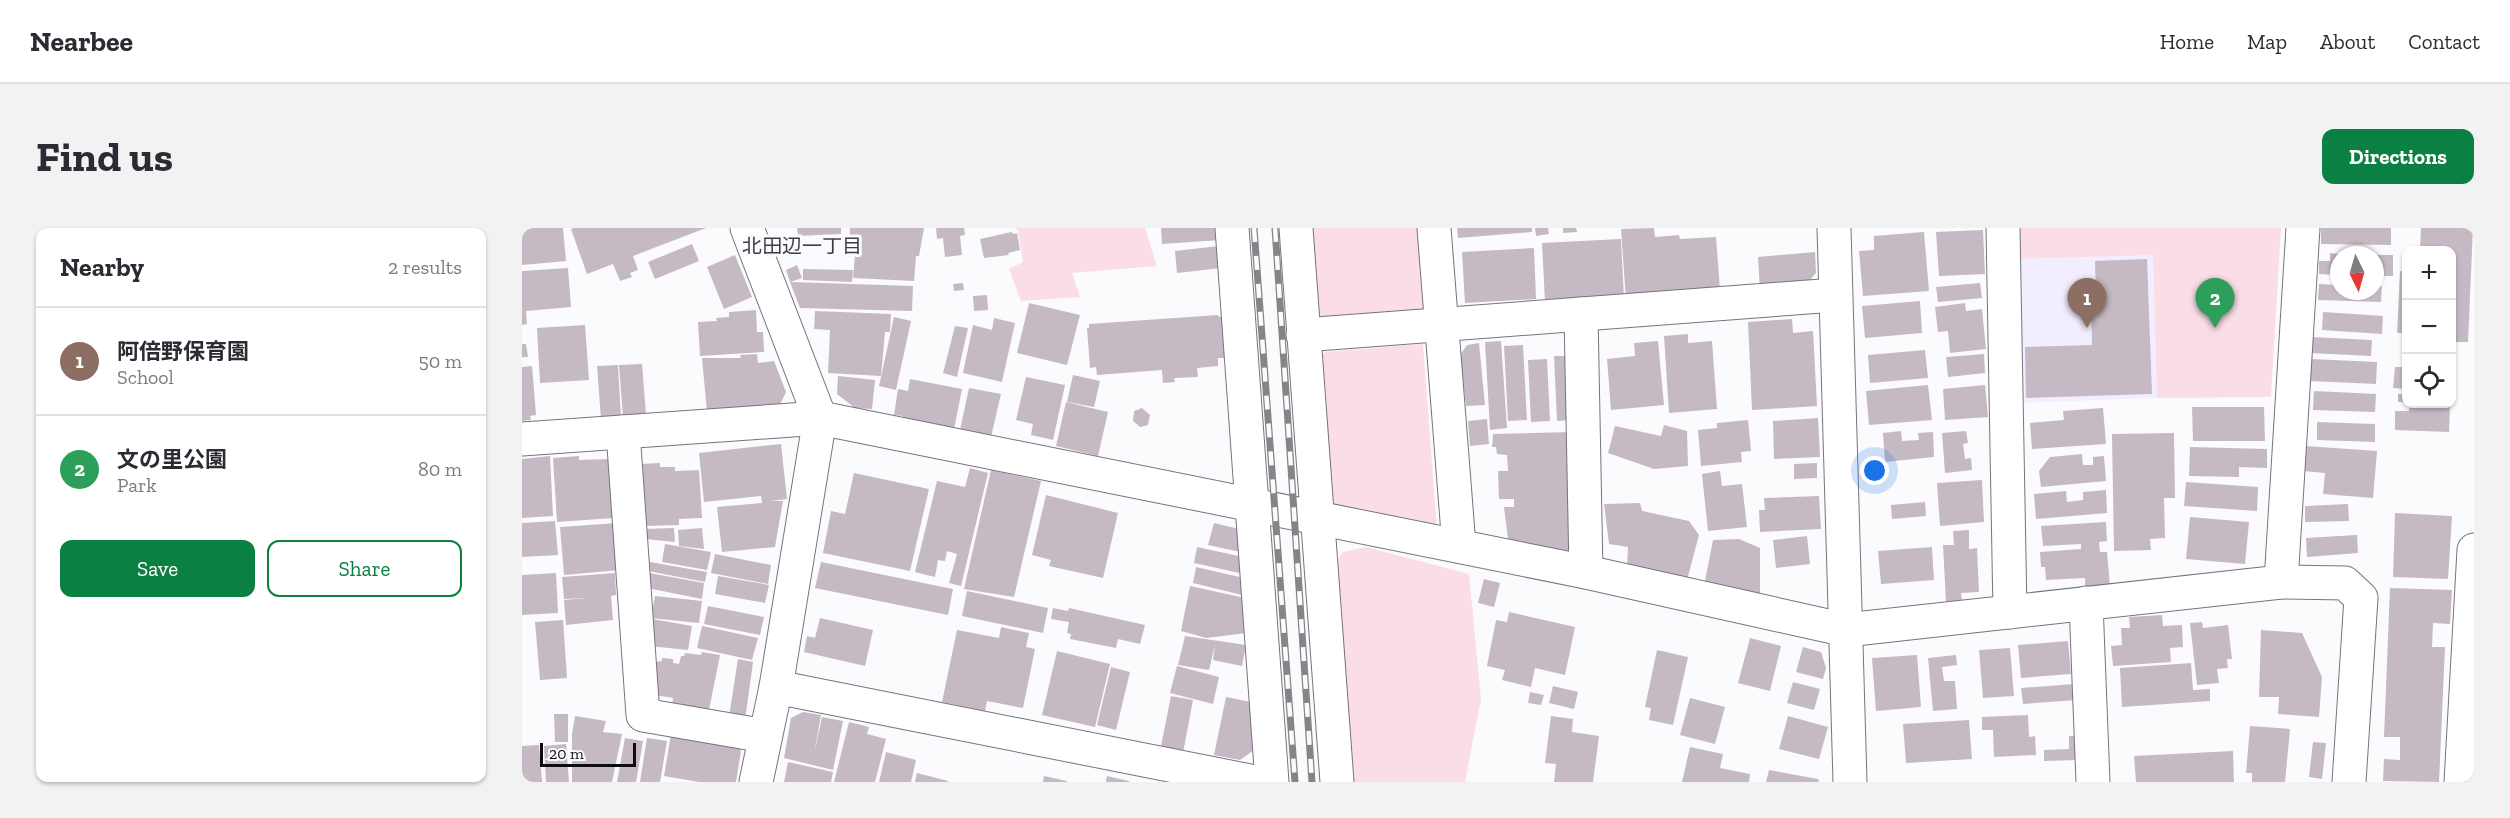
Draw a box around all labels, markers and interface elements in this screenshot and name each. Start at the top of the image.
text: Nearbee [30,25,133,58]
text: Home [2160,29,2214,54]
text: Map [2247,29,2287,54]
text: About [2320,29,2375,54]
text: Contact [2408,29,2480,54]
button: Directions [2322,129,2474,184]
text: Find us [36,131,173,182]
district label: 北田辺一丁目 [742,234,862,258]
north arrow [2330,246,2384,300]
map controls [2402,246,2456,408]
button: + [2402,246,2456,300]
text: Nearby [60,251,144,283]
text: 2 results [388,255,462,279]
pin: 1 [2068,279,2106,328]
pin: 2 [2196,279,2234,328]
button: − [2402,300,2456,354]
text: 阿倍野保育園 [117,338,249,365]
text: 1 [75,349,84,373]
text: 50 m [418,349,462,373]
button: locate [2402,354,2456,408]
text: School [117,365,174,389]
text: 文の里公園 [117,446,227,473]
your location [1860,456,1889,485]
text: 2 [74,457,85,481]
text: 80 m [418,457,462,481]
text: Park [117,473,157,497]
button: Save [60,540,255,597]
button: Share [267,540,462,597]
scale bar [540,740,636,768]
text: 20 m [549,744,584,763]

